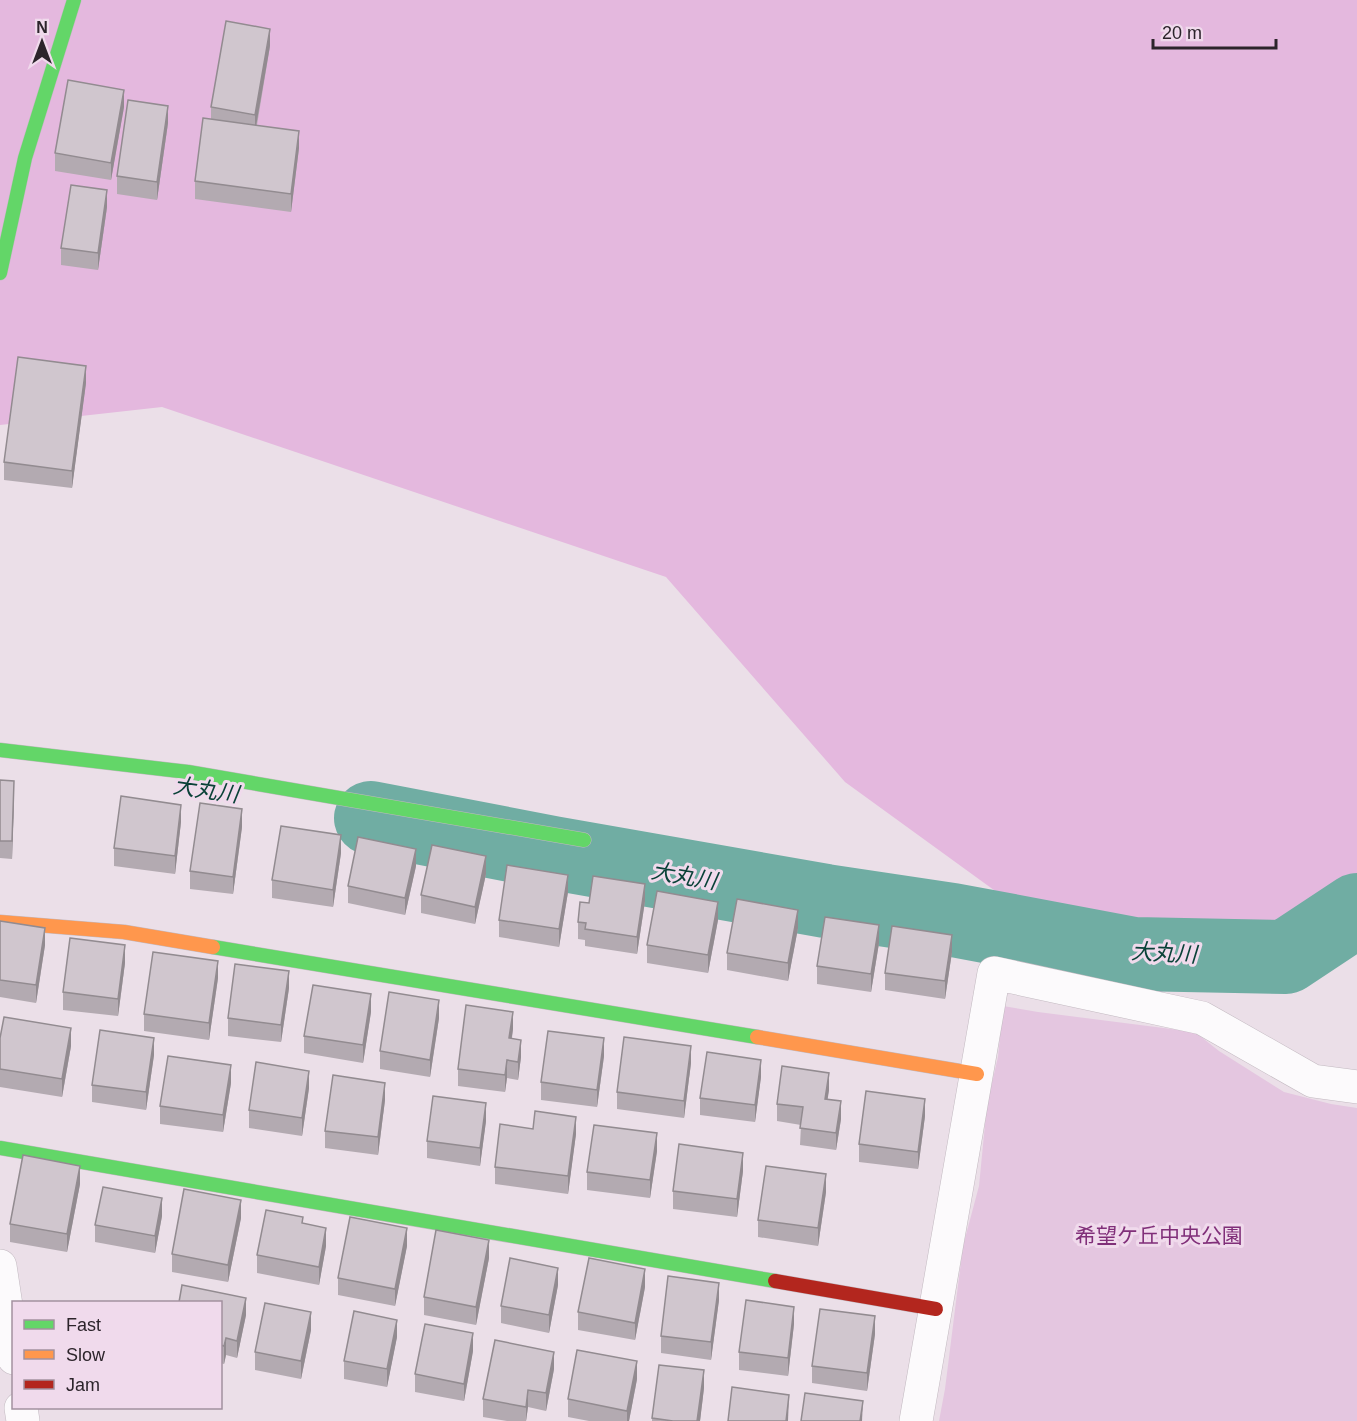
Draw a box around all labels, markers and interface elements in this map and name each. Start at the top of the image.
north arrow [12,12,72,72]
scale bar [1153,12,1276,50]
text: N [36,19,48,36]
text: 20 m [1162,23,1202,43]
water label: 大丸川 [172,773,242,807]
water label: 大丸川 [649,858,721,894]
water label: 大丸川 [1130,939,1200,967]
park label: 希望ケ丘中央公園 [1075,1224,1243,1247]
legend [12,1301,222,1409]
text: Fast [66,1315,101,1335]
text: Slow [66,1345,106,1365]
text: Jam [66,1375,100,1395]

